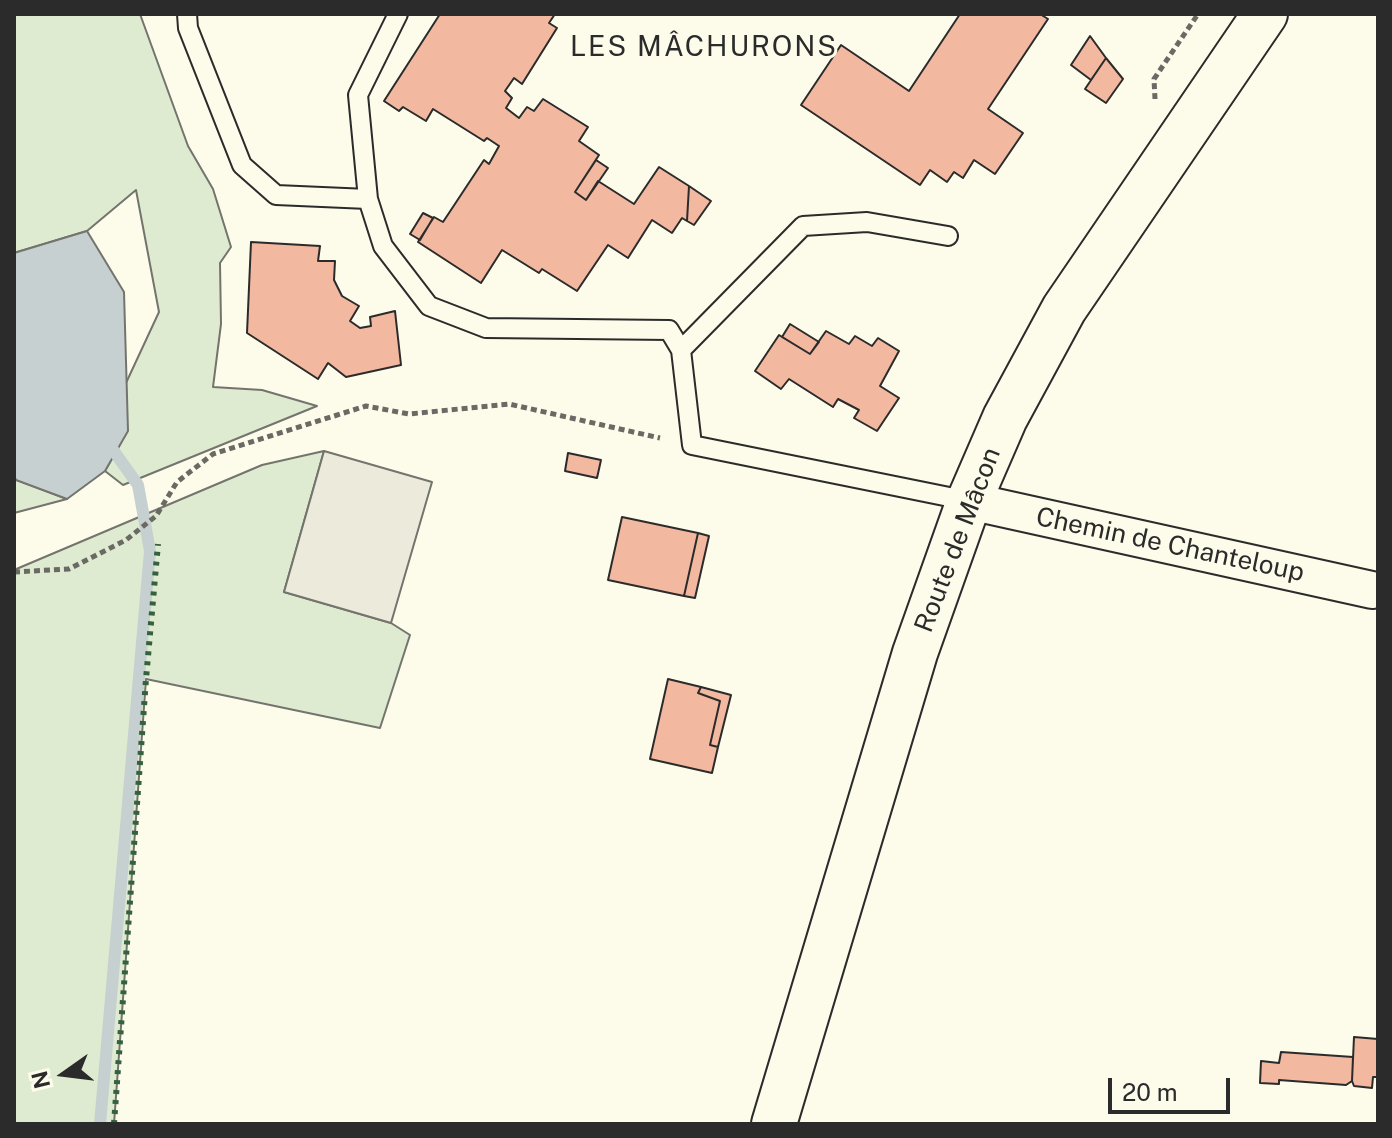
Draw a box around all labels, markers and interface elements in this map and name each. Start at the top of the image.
district label: LES MÂCHURONS [570,30,838,64]
street label: Route de Mâcon [908,443,1008,637]
street label: Chemin de Chanteloup [1033,501,1307,589]
north arrow [24,1034,104,1114]
scale bar [1112,1062,1234,1112]
text: N [26,1068,55,1091]
text: 20 m [1122,1078,1178,1106]

